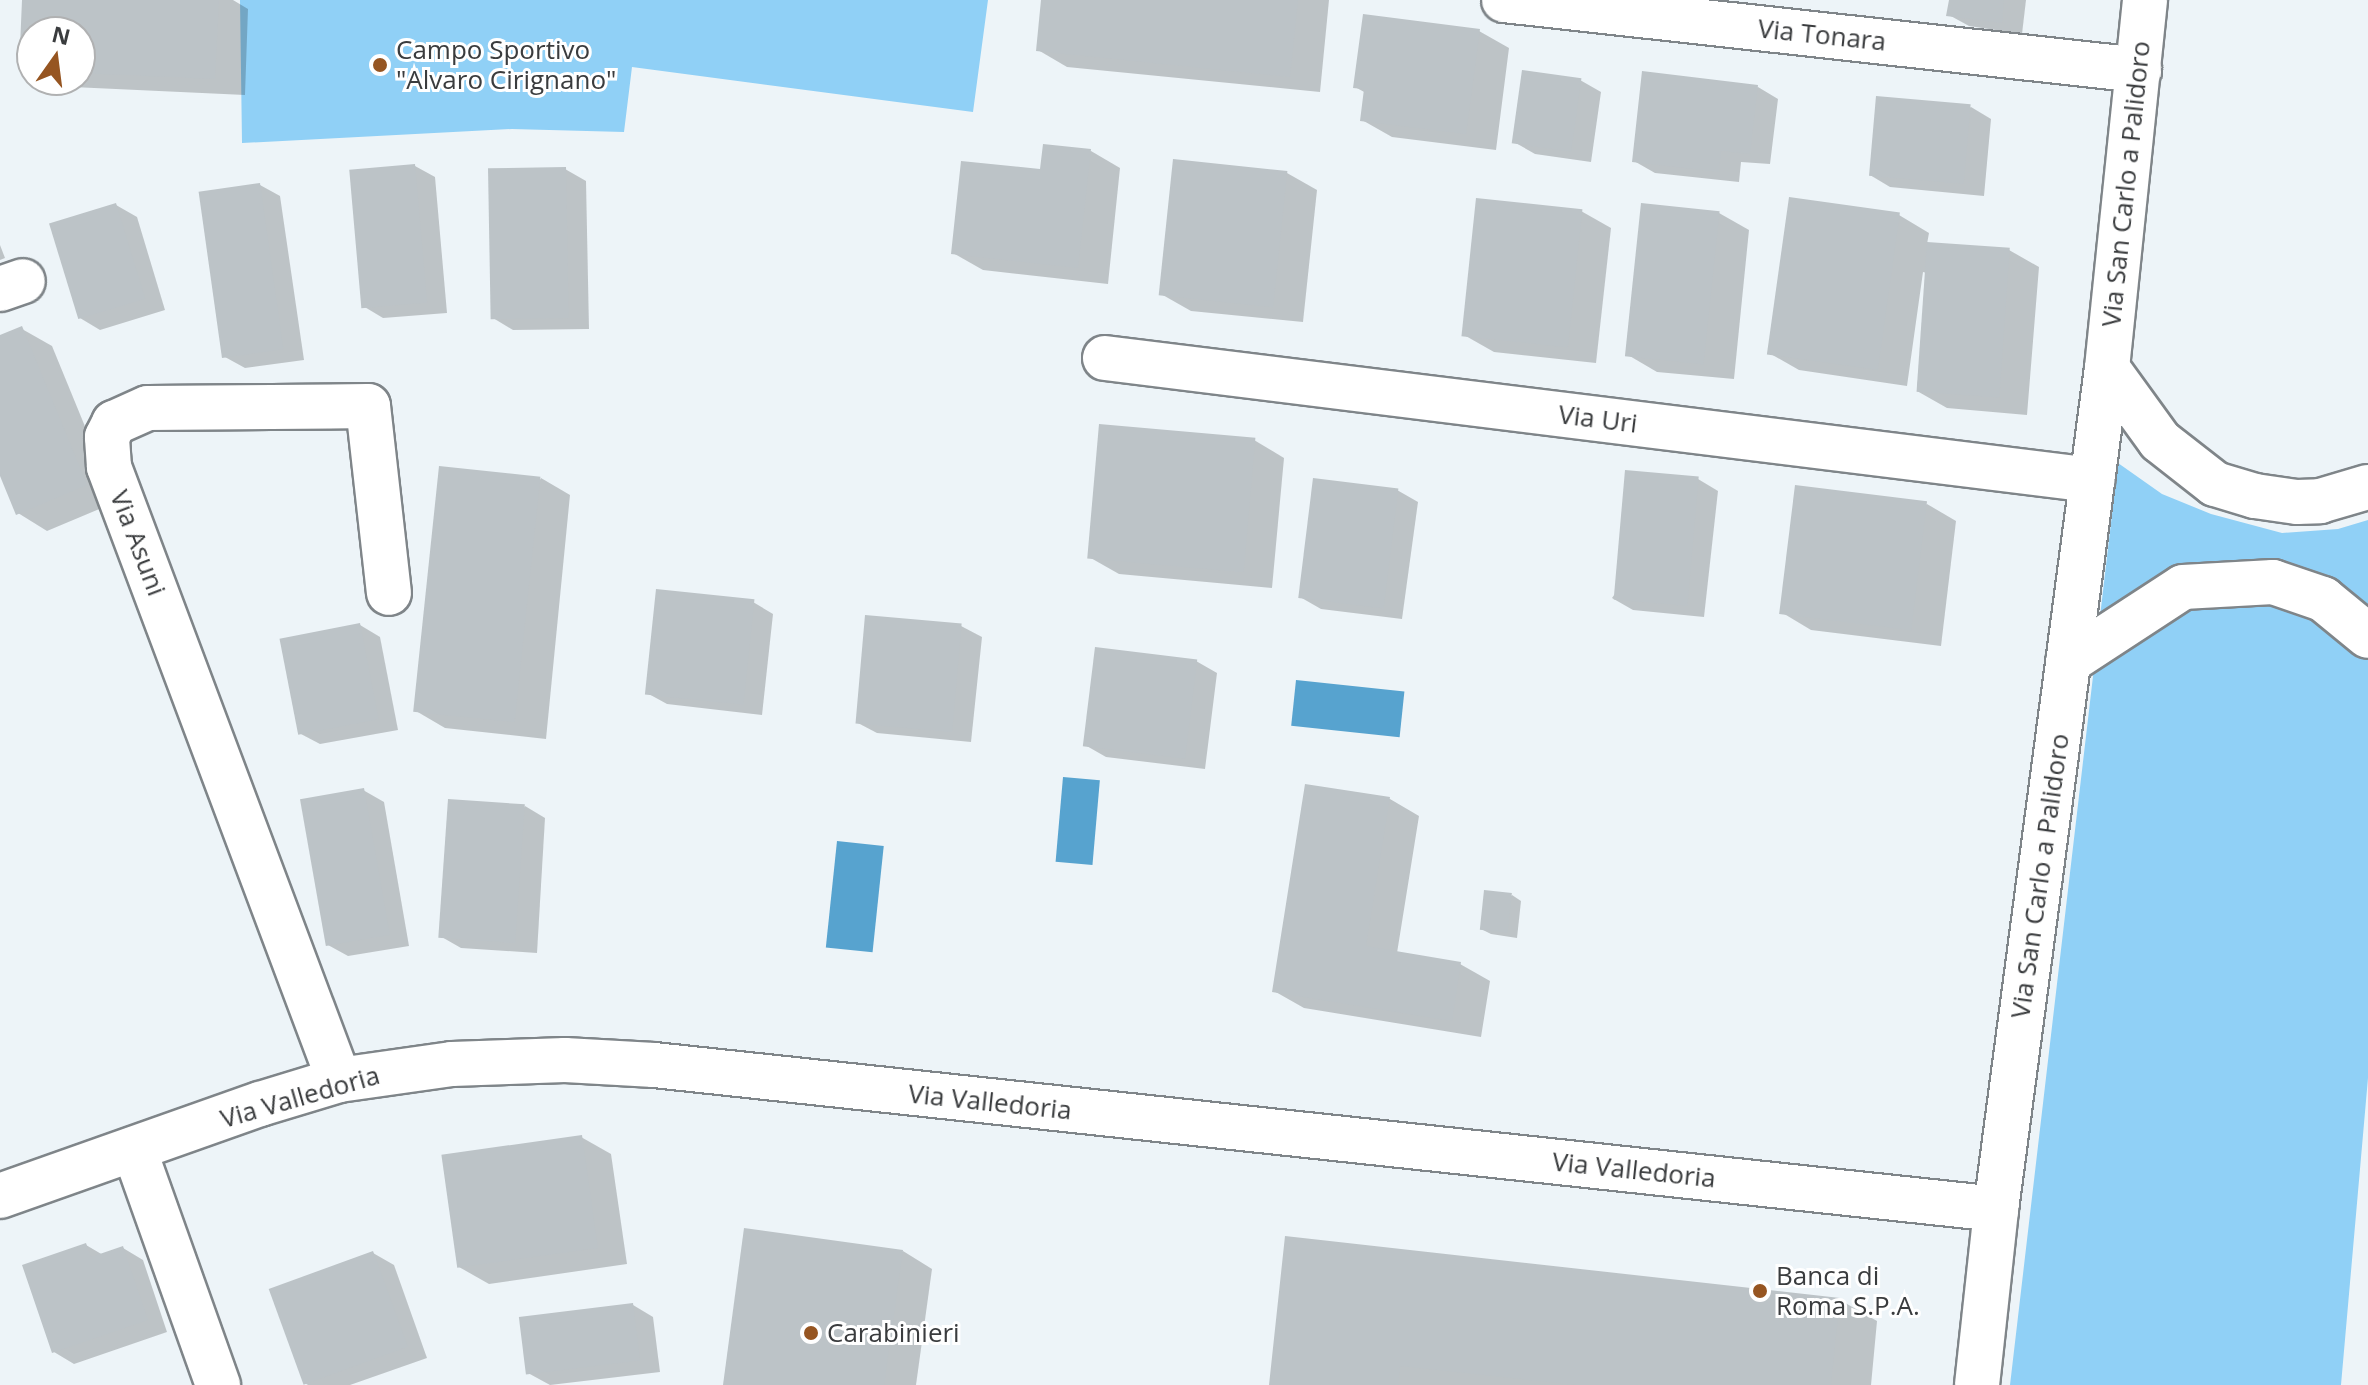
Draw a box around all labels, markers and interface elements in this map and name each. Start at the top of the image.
street label: Via Tonara [1756,13,1888,57]
north arrow [16,16,96,96]
text: N [49,18,74,51]
place label: Campo Sportivo "Alvaro Cirignano" [396,34,616,96]
street label: Via San Carlo a Palidoro [2095,40,2157,328]
marker: Campo Sportivo "Alvaro Cirignano" [371,56,389,74]
street label: Via Uri [1557,399,1639,439]
street label: Via Asuni [104,486,172,600]
street label: Via San Carlo a Palidoro [2005,732,2075,1020]
street label: Via Valledoria [217,1059,383,1135]
street label: Via Valledoria [907,1078,1073,1126]
street label: Via Valledoria [1551,1146,1717,1194]
place label: Banca di Roma S.P.A. [1776,1260,1920,1322]
marker: Banca di Roma S.P.A. [1751,1282,1769,1300]
place label: Carabinieri [827,1317,960,1349]
marker: Carabinieri [802,1324,820,1342]

